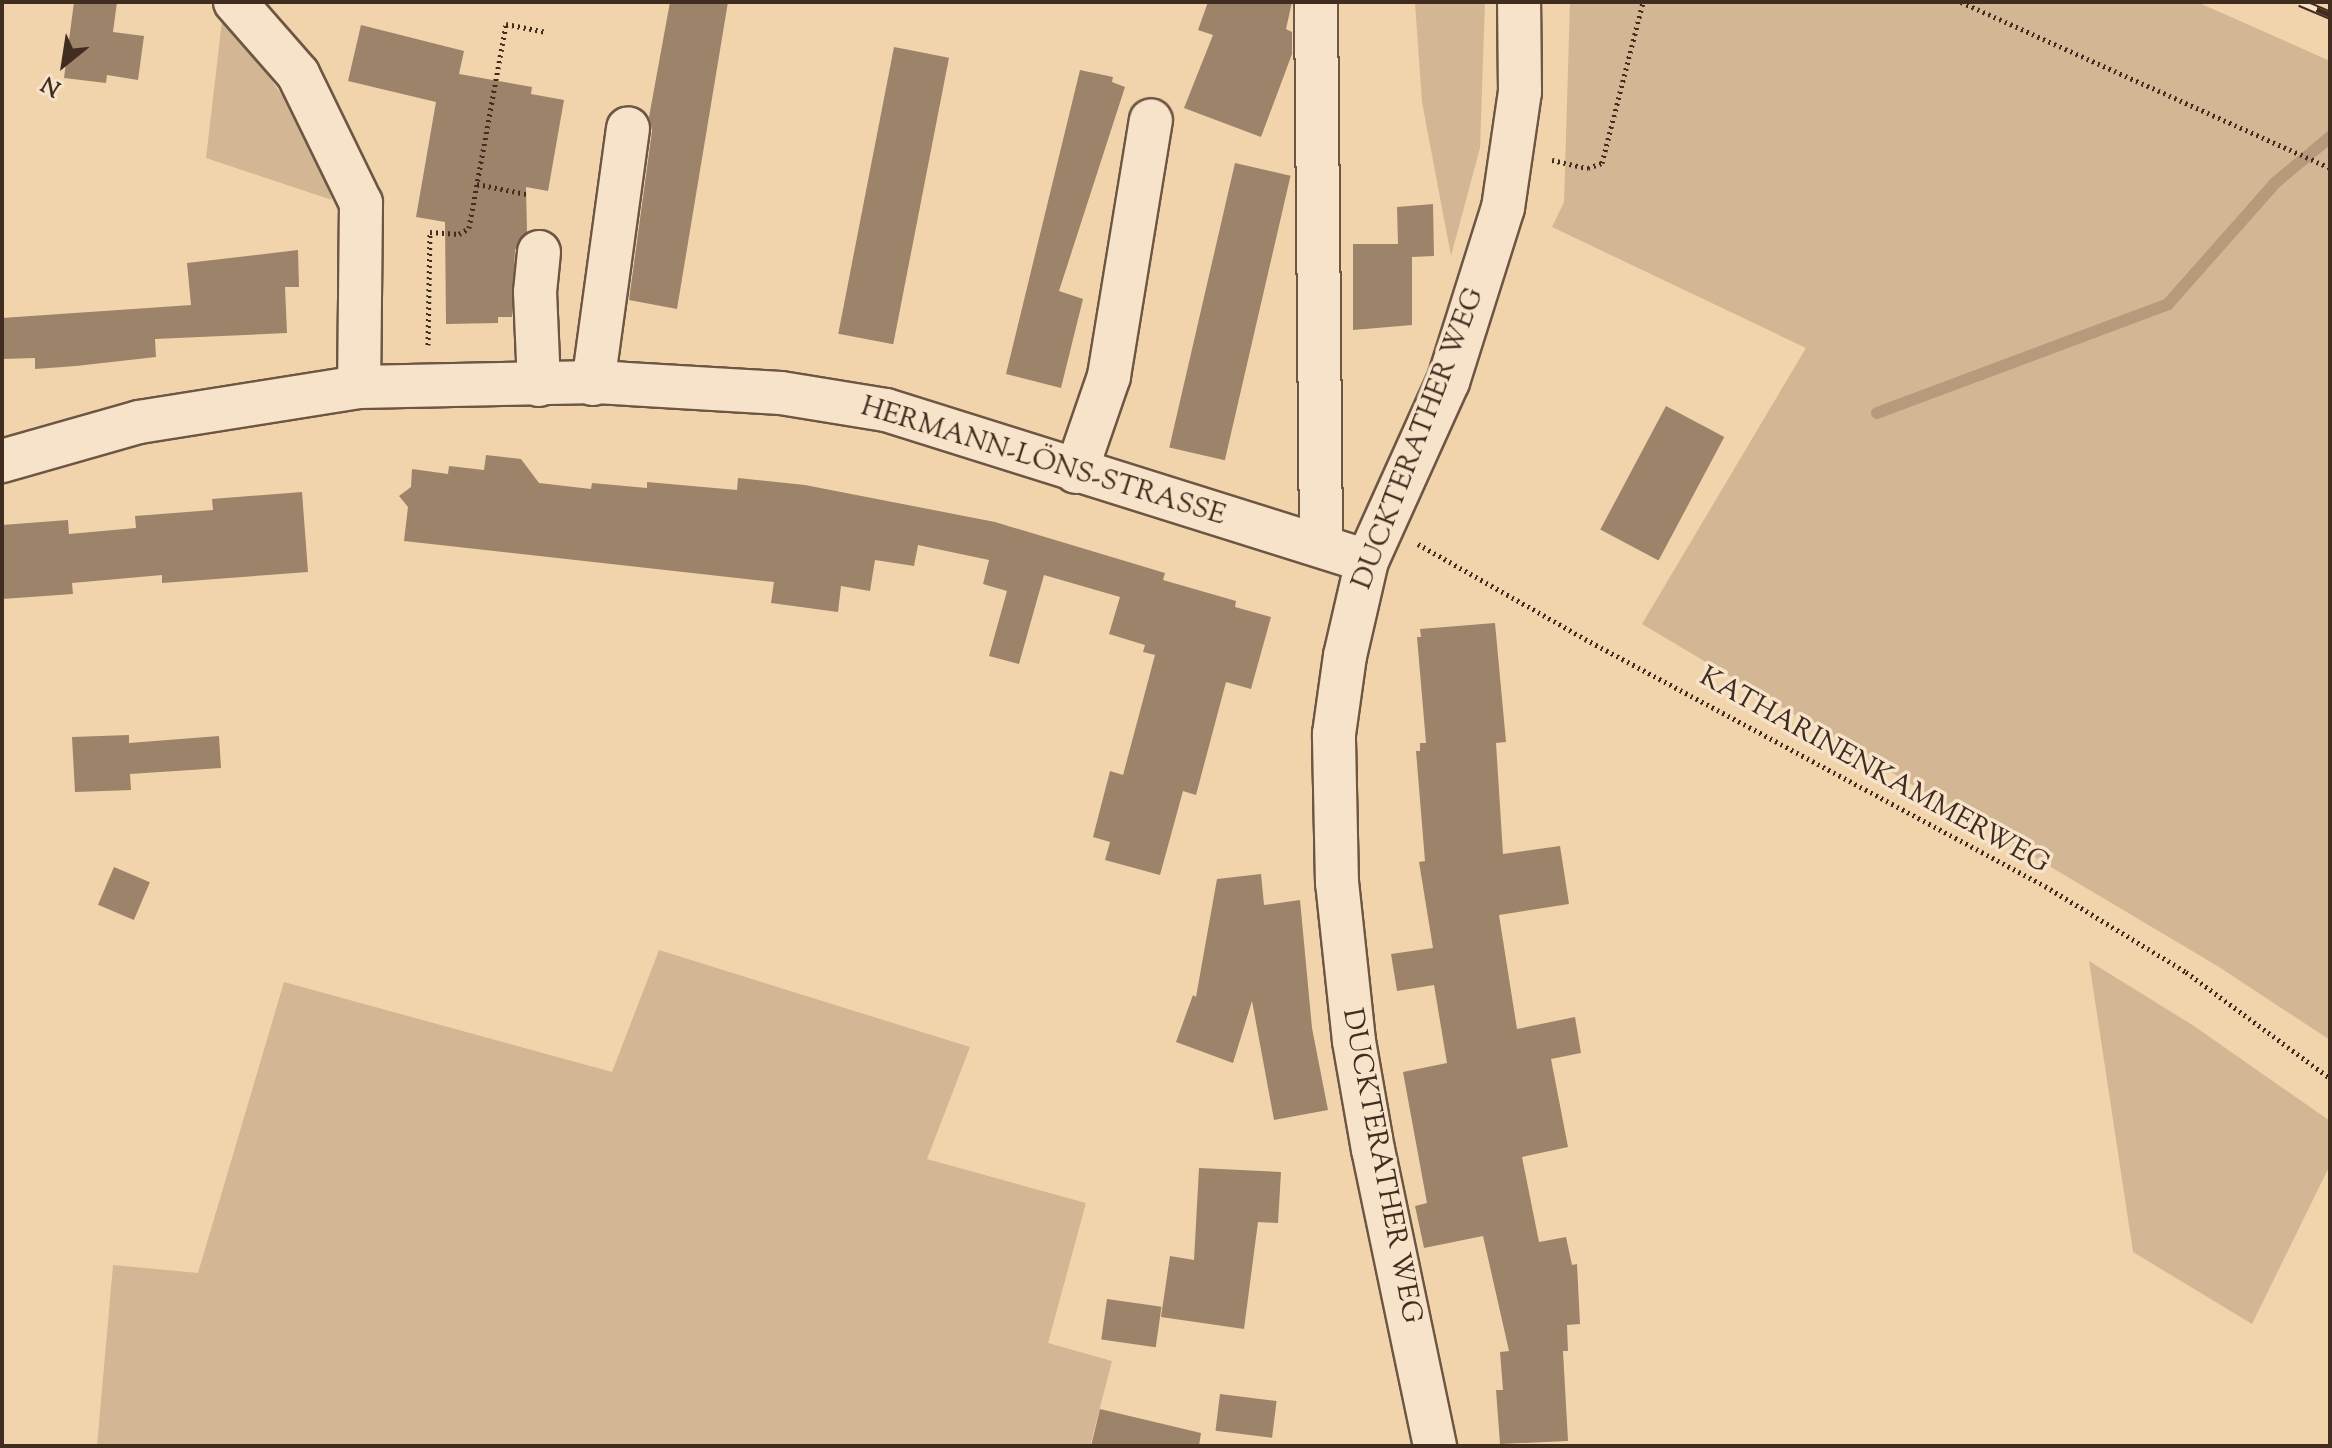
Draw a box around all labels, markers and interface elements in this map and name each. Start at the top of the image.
north arrow [24,24,104,104]
text: N [36,67,68,103]
street label: DUCKTERATHER WEG [1346,284,1492,594]
street label: HERMANN-LÖNS-STRASSE [857,390,1229,534]
street label: KATHARINENKAMMERWEG [1693,661,2055,881]
street label: DUCKTERATHER WEG [1334,1006,1428,1326]

